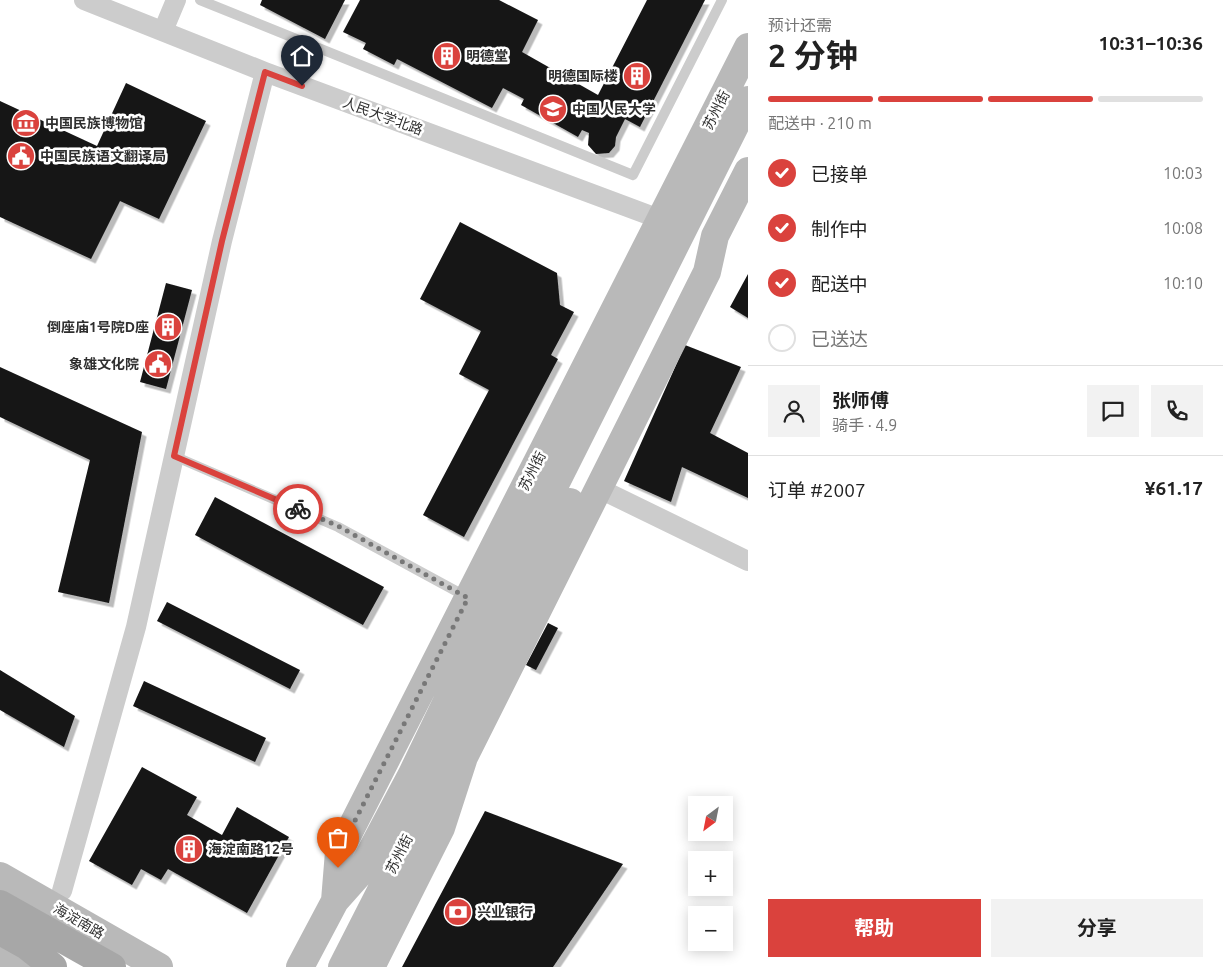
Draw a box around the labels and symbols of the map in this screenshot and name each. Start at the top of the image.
pin [281,35,323,86]
building icon: 明德堂 [432,41,462,71]
place label: 明德堂 [466,48,508,64]
building icon: 明德国际楼 [622,61,652,91]
place label: 明德国际楼 [548,68,618,84]
street label: 苏州街 [699,88,733,132]
street label: 人民大学北路 [341,94,425,138]
school or university icon: 中国人民大学 [538,94,568,124]
place label: 中国人民大学 [572,101,656,117]
museum icon: 中国民族博物馆 [11,108,41,138]
place label: 中国民族博物馆 [45,115,143,131]
public building icon: 中国民族语文翻译局 [6,141,36,171]
place label: 中国民族语文翻译局 [40,148,166,164]
building icon: 倒座庙1号院D座 [153,312,183,342]
place label: 倒座庙1号院D座 [47,319,149,335]
public building icon: 象雄文化院 [143,349,173,379]
place label: 象雄文化院 [69,356,139,372]
street label: 苏州街 [515,449,549,493]
courier [273,484,323,534]
north arrow [688,796,732,841]
pin [317,817,359,868]
street label: 苏州街 [382,832,416,876]
building icon: 海淀南路12号 [174,834,204,864]
place label: 海淀南路12号 [208,841,294,857]
bank icon: 兴业银行 [443,897,473,927]
street label: 海淀南路 [51,900,107,942]
place label: 兴业银行 [477,904,533,920]

